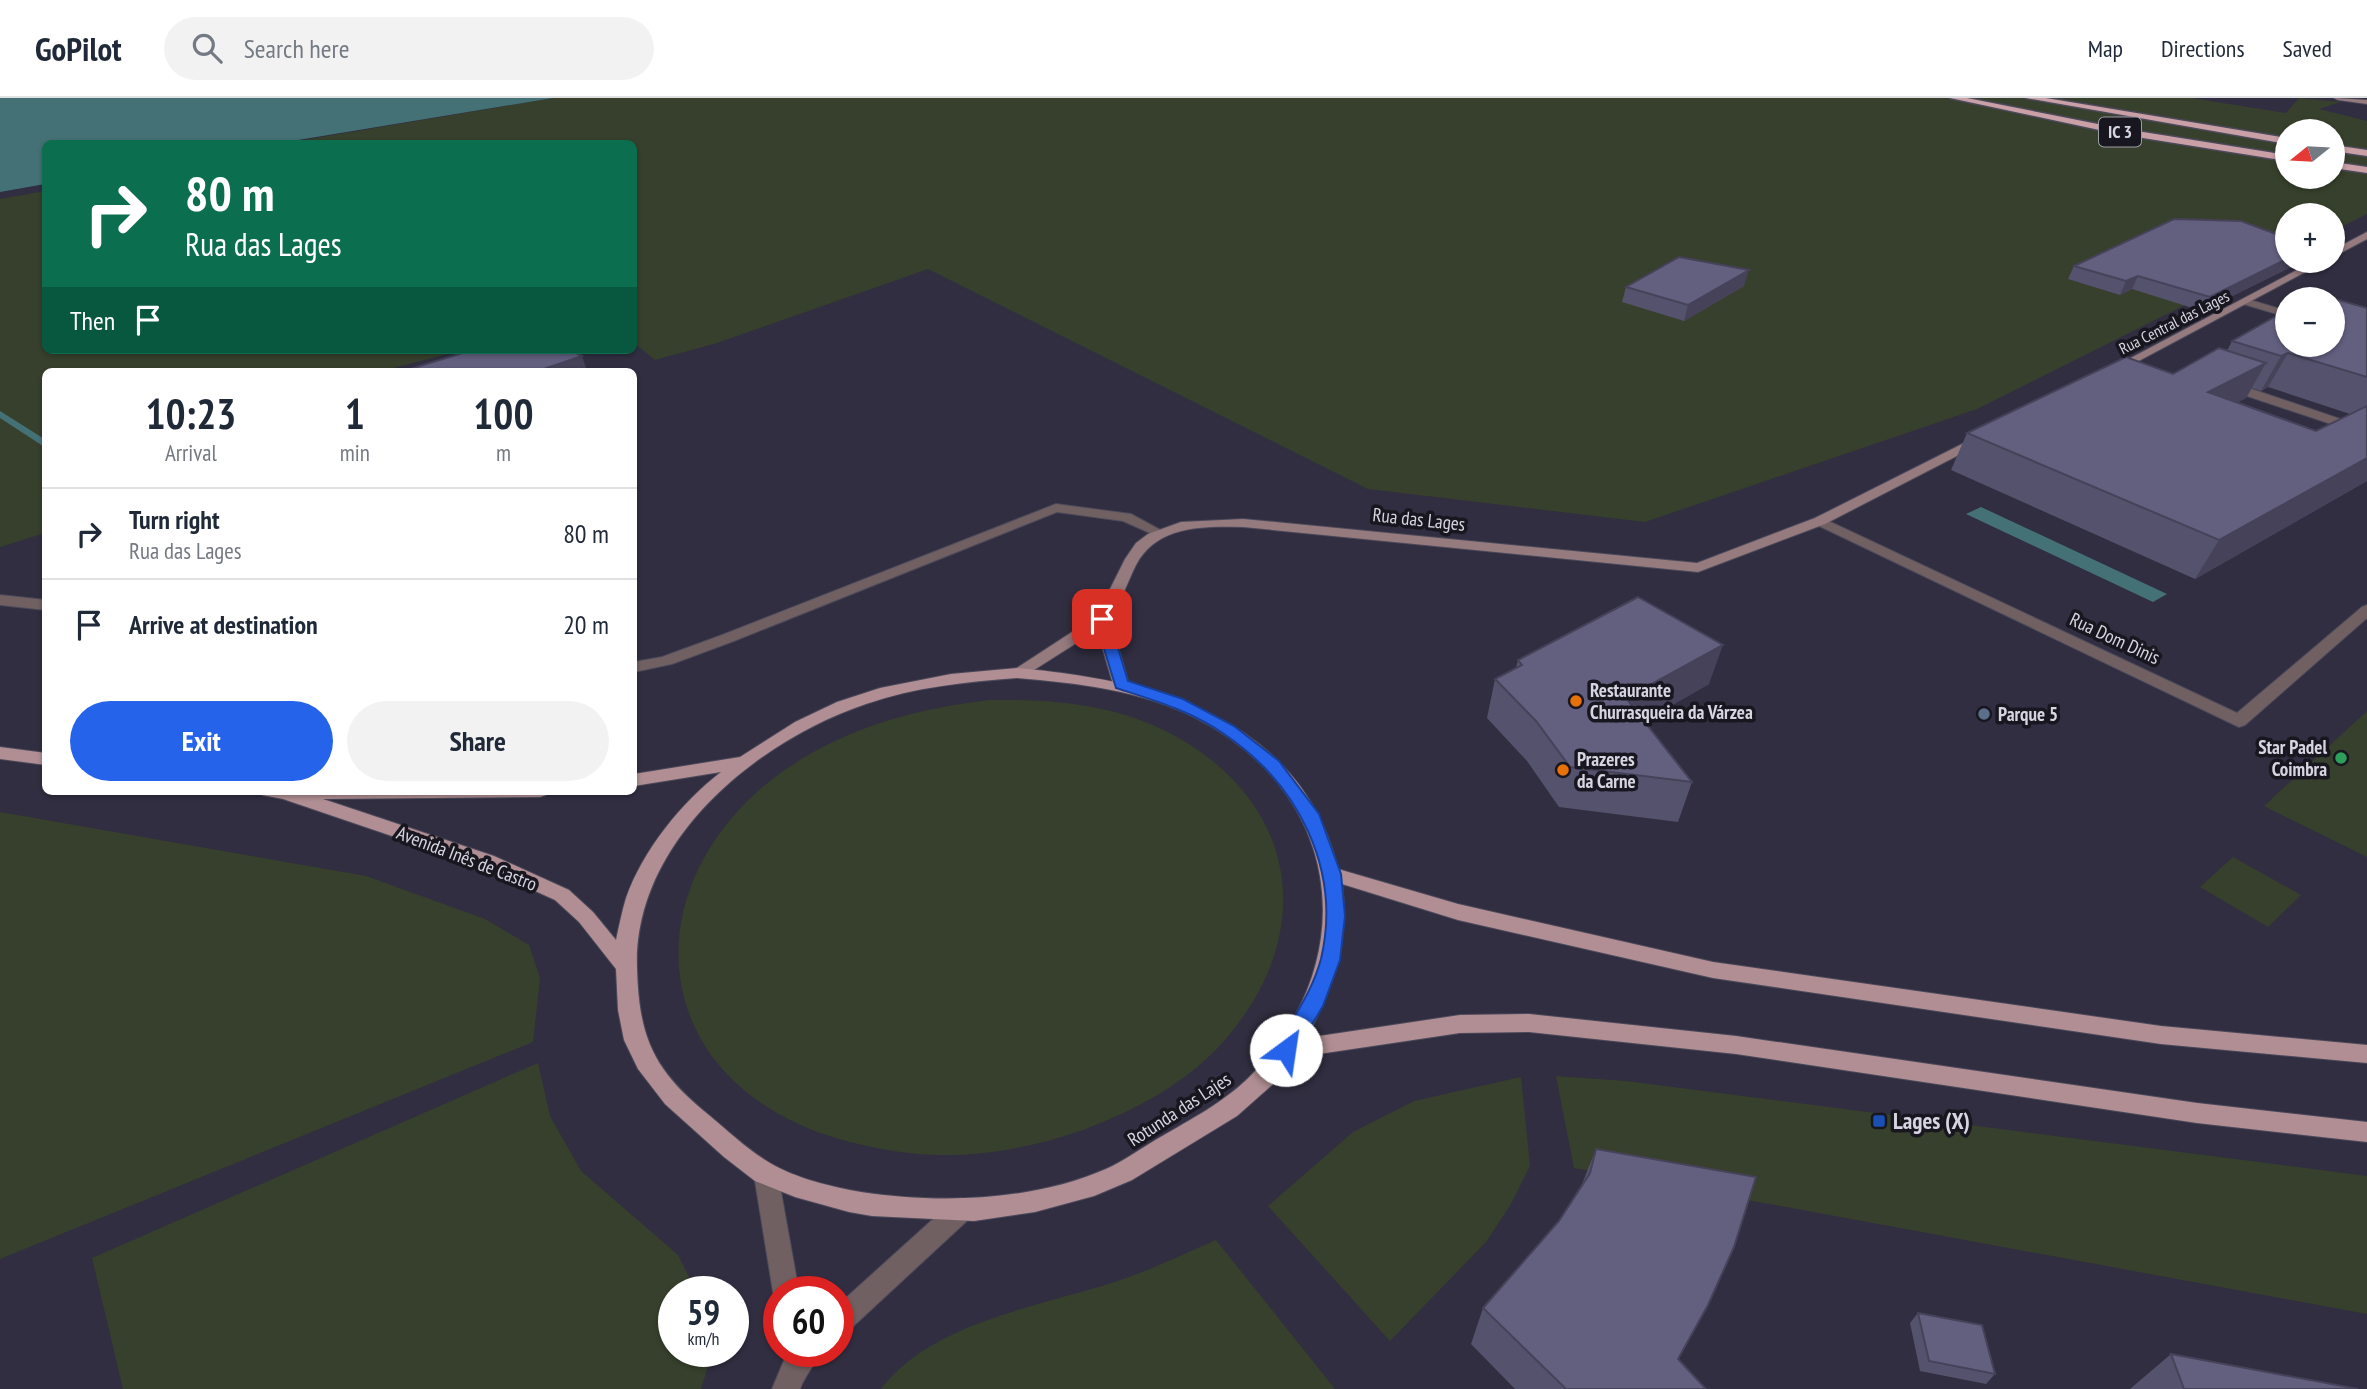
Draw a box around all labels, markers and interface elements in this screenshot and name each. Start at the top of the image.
search box [164,17,654,80]
text: GoPilot [35,27,122,70]
icon: search [188,29,226,67]
text: Search here [244,32,349,65]
text: Map [2088,33,2123,64]
text: Directions [2161,33,2245,64]
text: Saved [2283,33,2332,64]
road number: IC 3 [2099,117,2141,146]
north arrow [2275,119,2345,189]
map controls [2275,119,2345,357]
text: 80 m [185,161,274,225]
icon: right [70,168,161,259]
button: + [2275,203,2345,273]
text: Rua das Lages [185,223,342,265]
street label: Rua Central das Lages [2116,286,2232,358]
button: − [2275,287,2345,357]
icon: arrive [129,301,167,339]
text: Then [70,304,115,337]
text: 10:23 [145,386,236,441]
text: 1 [345,386,365,441]
text: 100 [473,386,534,441]
text: Arrival [165,438,217,467]
text: min [340,438,370,467]
text: m [496,438,511,467]
street label: Rua das Lages [1372,502,1466,536]
text: Turn right [129,503,220,536]
icon: right [70,515,108,553]
text: 80 m [563,517,609,550]
text: Rua das Lages [129,536,242,565]
pin [1072,589,1132,649]
icon: arrive [1083,600,1121,638]
icon: arrive [70,606,108,644]
street label: Rua Dom Dinis [2066,607,2164,669]
text: Arrive at destination [129,608,318,641]
text: 20 m [563,608,609,641]
place label: Restaurante Churrasqueira da Várzea [1590,678,1753,724]
marker: Restaurante Churrasqueira da Várzea [1568,693,1584,709]
button: Exit [70,701,333,781]
button: Share [347,701,609,781]
place label: Parque 5 [1998,702,2058,726]
marker: Parque 5 [1976,706,1992,722]
place label: Star Padel Coimbra [2258,735,2327,781]
place label: Prazeres da Carne [1577,747,1636,793]
marker: Star Padel Coimbra [2333,750,2349,766]
marker: Prazeres da Carne [1555,762,1571,778]
street label: Avenida Inês de Castro [394,820,540,896]
position arrow [1249,1013,1323,1087]
street label: Rotunda das Lajes [1123,1067,1235,1151]
place label: Lages (X) [1893,1106,1970,1135]
marker: Lages (X) [1871,1113,1887,1129]
speed limit sign: 60 [763,1276,854,1367]
text: 59 [687,1289,720,1335]
text: km/h [688,1327,719,1350]

